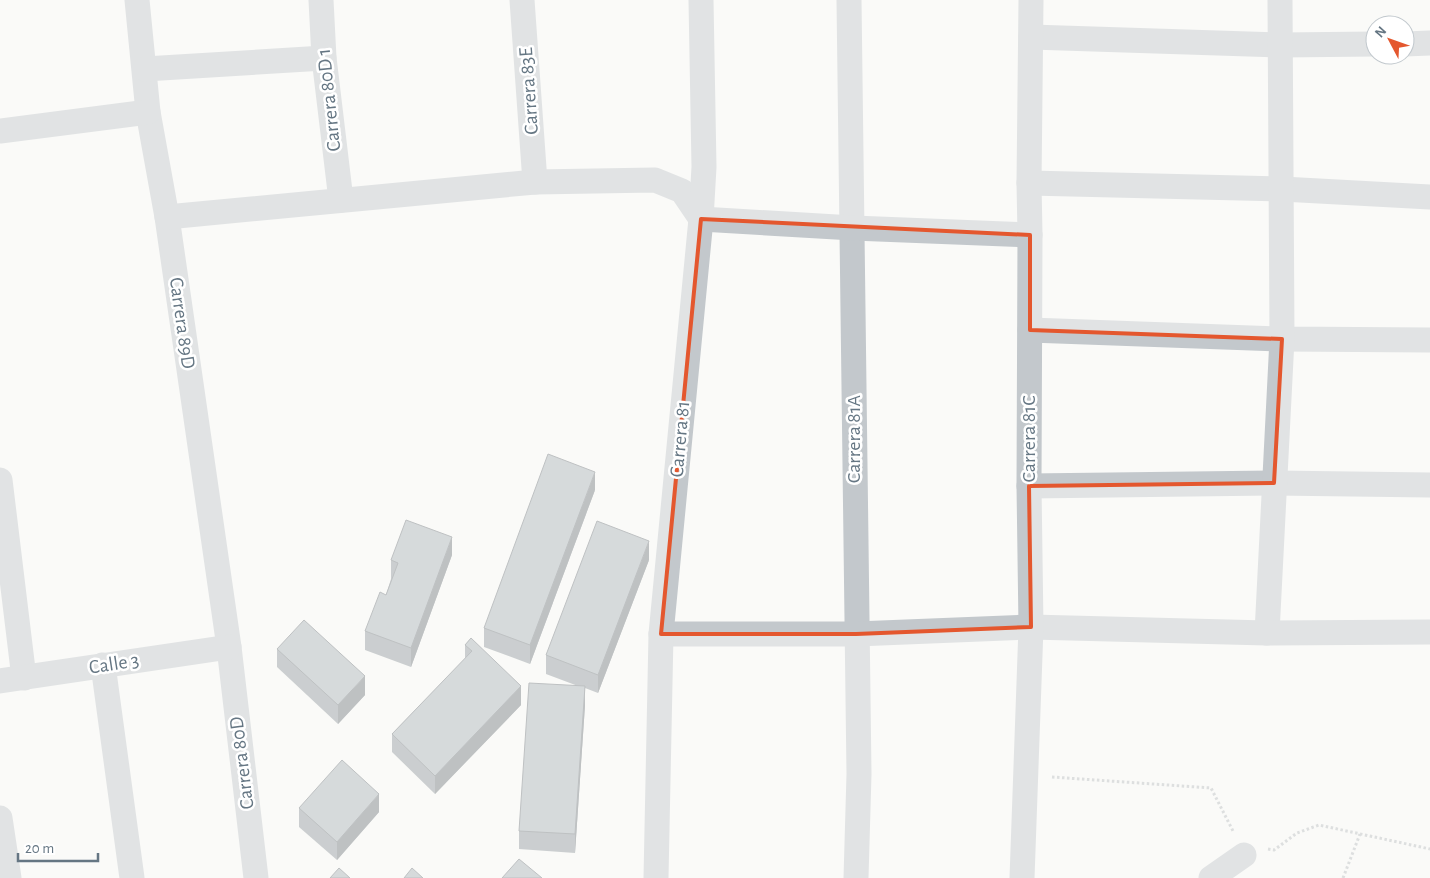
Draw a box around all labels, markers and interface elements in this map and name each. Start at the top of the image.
north arrow [1365,15,1415,65]
text: N [1372,24,1389,40]
street label: Carrera 83E [516,46,542,135]
street label: Carrera 80D 1 [314,47,344,153]
street label: Carrera 89D [166,276,198,370]
street label: Carrera 81A [844,394,864,483]
street label: Carrera 81C [1019,395,1039,483]
street label: Carrera 81 [667,400,693,478]
street label: Calle 3 [88,650,140,678]
street label: Carrera 80D [226,715,258,811]
scale bar [18,830,98,862]
text: 20 m [25,841,54,856]

